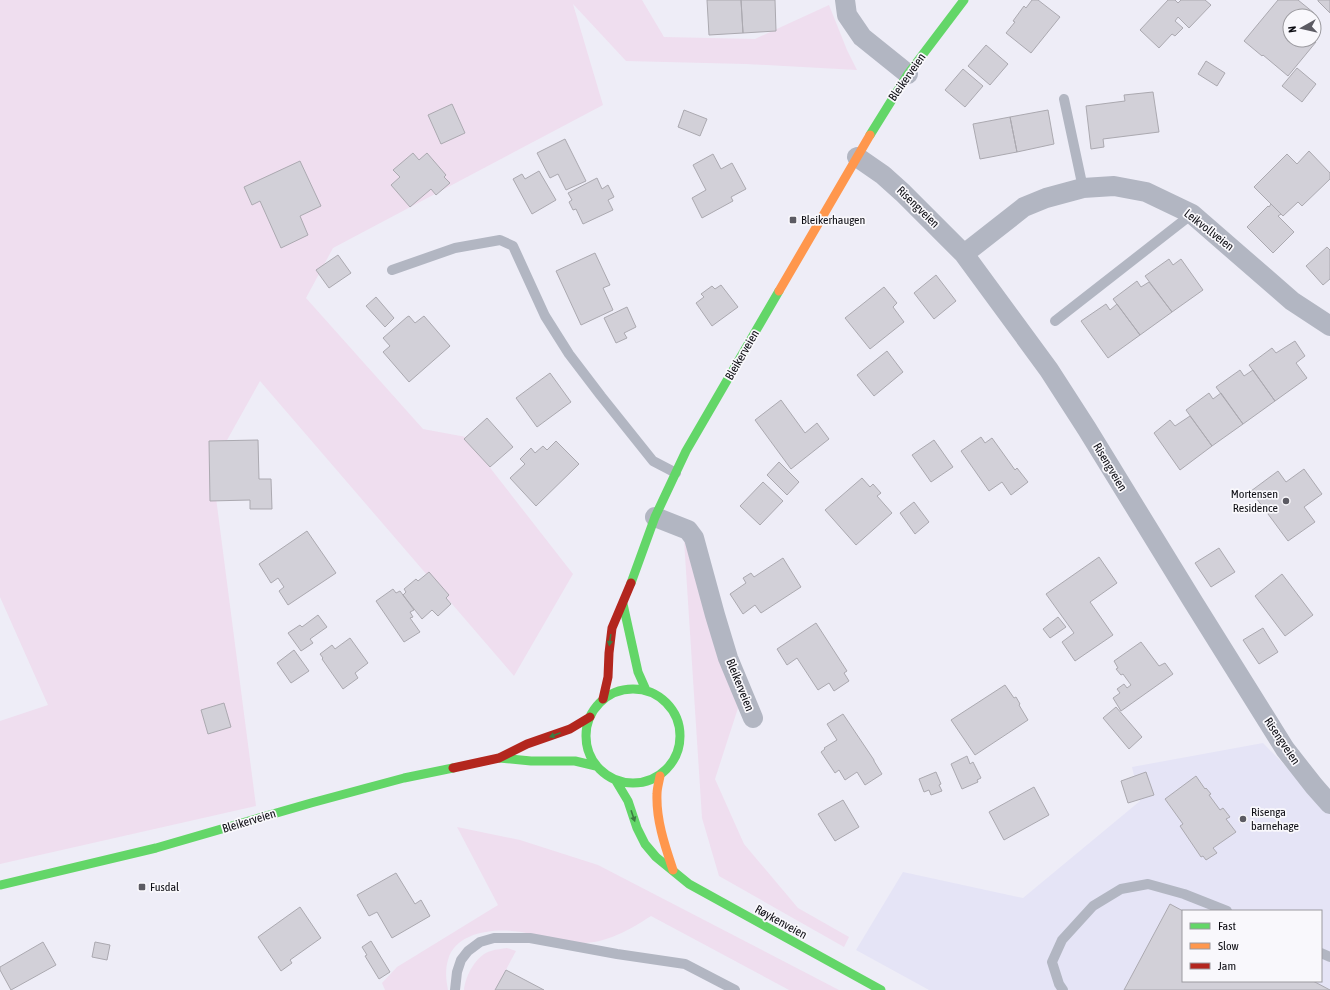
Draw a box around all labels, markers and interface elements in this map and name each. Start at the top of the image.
north arrow [1282,8,1322,48]
text: N [1286,25,1298,33]
street label: Bleikerveien [885,50,929,104]
street label: Risengveien [894,183,942,231]
street label: Leikvollveien [1181,206,1237,254]
place label: Bleikerhaugen [801,213,865,227]
marker: Bleikerhaugen [788,215,798,225]
street label: Bleikerveien [722,328,762,382]
street label: Risengveien [1090,440,1130,494]
place label: Mortensen Residence [1231,487,1278,515]
marker: Mortensen Residence [1281,496,1291,506]
one-way arrow [607,634,613,646]
street label: Bleikerveien [723,657,757,713]
street label: Risengveien [1261,715,1303,767]
one-way arrow [549,733,561,739]
place label: Risenga barnehage [1251,805,1299,833]
street label: Bleikerveien [221,806,277,836]
one-way arrow [630,810,636,822]
marker: Risenga barnehage [1238,814,1248,824]
place label: Fusdal [150,880,180,894]
marker: Fusdal [137,882,147,892]
street label: Røykenveien [753,902,809,942]
legend [1182,910,1322,982]
text: Fast [1218,919,1236,933]
text: Slow [1218,939,1239,953]
text: Jam [1218,959,1236,973]

